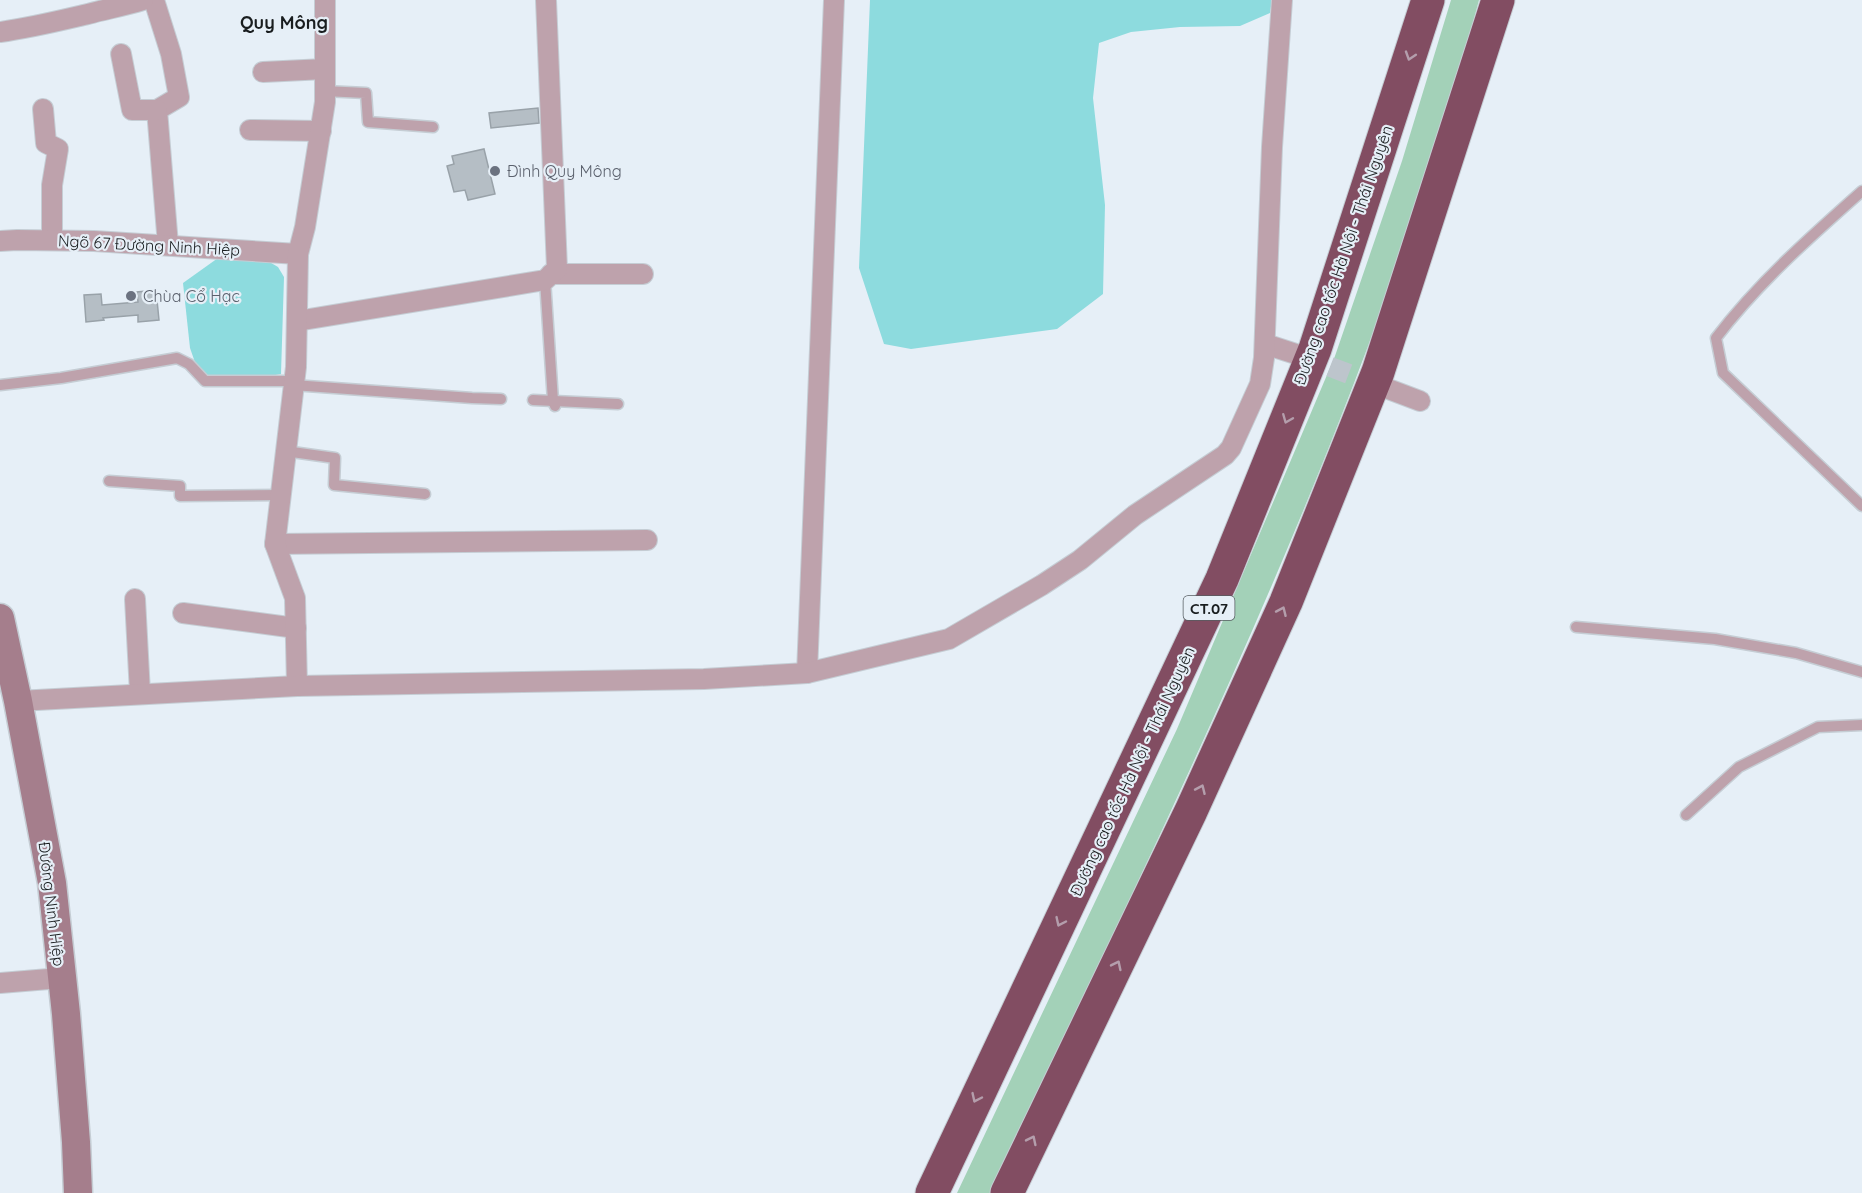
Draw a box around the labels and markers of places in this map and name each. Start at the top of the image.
place label: Đình Quy Mông [507,161,622,181]
marker: Đình Quy Mông [488,164,502,178]
place label: Chùa Cổ Hạc [143,286,240,306]
marker: Chùa Cổ Hạc [124,289,138,303]

